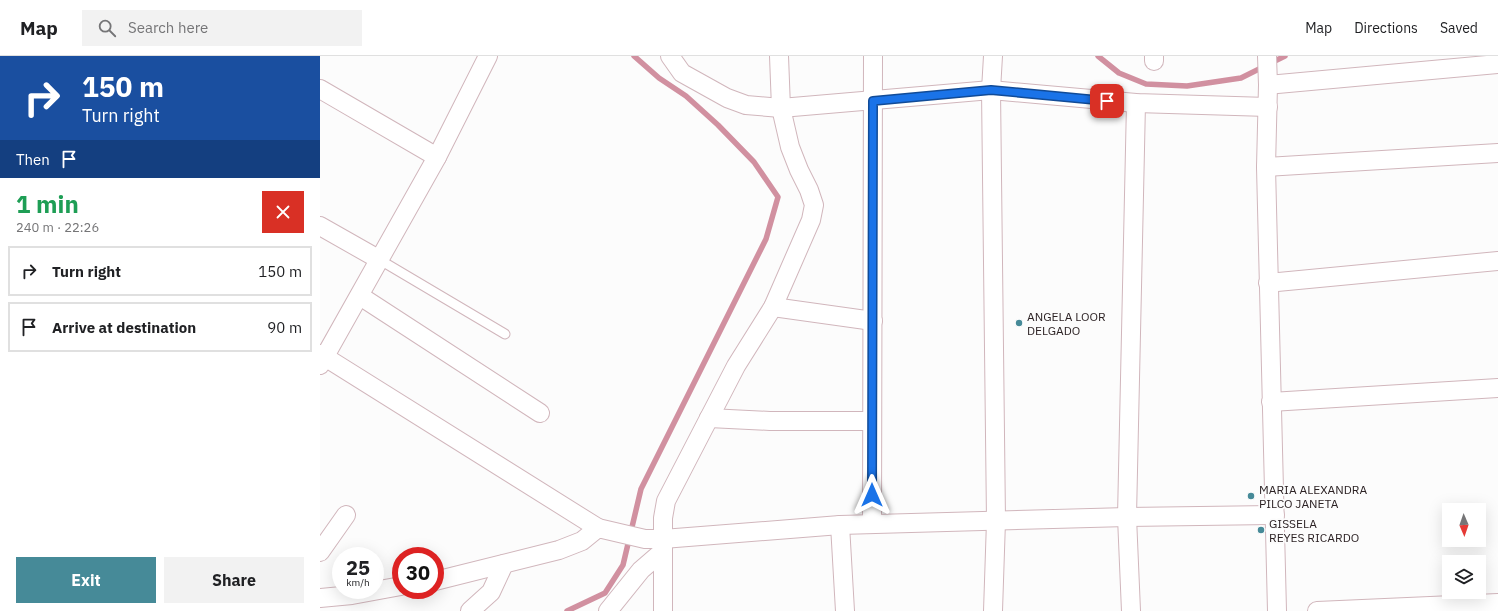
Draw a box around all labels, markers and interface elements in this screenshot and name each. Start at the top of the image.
search box [82,10,362,46]
text: Map [20,16,58,40]
icon: search [96,17,118,39]
text: Search here [128,18,208,37]
text: Map [1305,19,1332,37]
text: Directions [1354,19,1418,37]
text: Saved [1440,19,1478,37]
text: 150 m [82,68,164,105]
icon: right [16,72,68,124]
pin [1090,84,1124,118]
icon: arrive [1096,90,1118,112]
text: Turn right [82,104,160,127]
icon: arrive [58,148,80,170]
text: Then [16,150,50,169]
text: 1 min [16,188,79,220]
button: close [262,191,304,233]
text: 240 m · 22:26 [16,219,99,236]
icon: right [18,260,40,282]
text: Turn right [52,262,121,281]
text: 150 m [258,262,302,281]
place label: ANGELA LOOR DELGADO [1027,309,1106,338]
icon: arrive [18,316,40,338]
text: Arrive at destination [52,318,196,337]
text: 90 m [267,318,302,337]
marker: ANGELA LOOR DELGADO [1014,318,1024,328]
position arrow [851,474,893,516]
place label: MARIA ALEXANDRA PILCO JANETA [1259,482,1367,511]
marker: MARIA ALEXANDRA PILCO JANETA [1246,491,1256,501]
north arrow [1442,503,1486,547]
map controls [1442,503,1486,599]
place label: GISSELA REYES RICARDO [1269,516,1359,545]
marker: GISSELA REYES RICARDO [1256,525,1266,535]
speed limit sign: 30 [392,547,444,599]
text: 25 [346,554,370,581]
button: layers [1442,555,1486,599]
button: Exit [16,557,156,603]
button: Share [164,557,304,603]
text: km/h [346,576,370,589]

